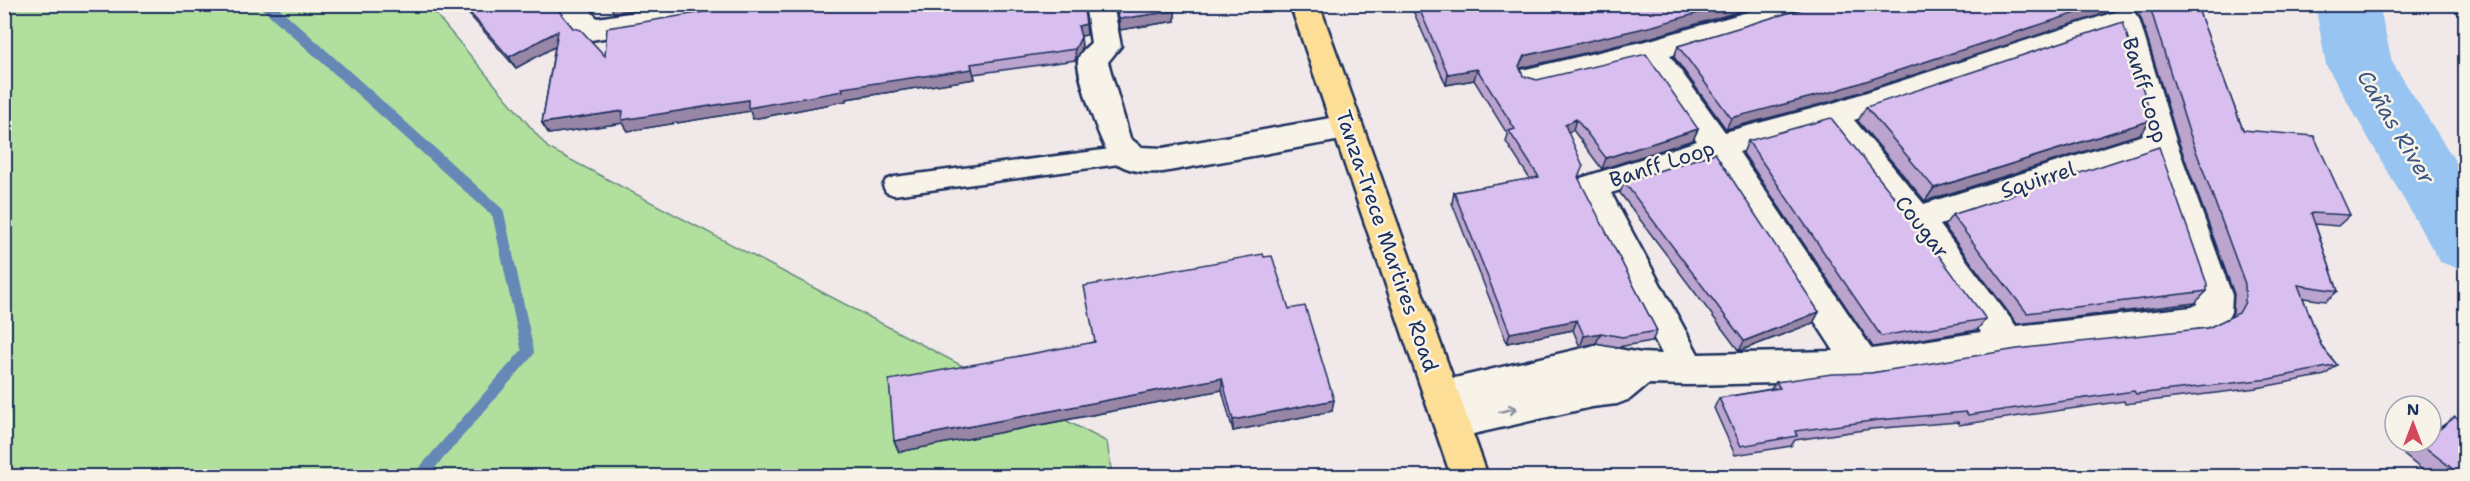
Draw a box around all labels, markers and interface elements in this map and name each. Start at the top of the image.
street label: Banff Loop [2116,34,2174,146]
water label: Cañas River [2351,65,2442,190]
street label: Tanza-Trece Martires Road [1329,106,1445,376]
street label: Banff Loop [1606,134,1718,194]
street label: Squirrel [1997,155,2080,205]
street label: Cougar [1889,190,1955,264]
north arrow [2383,394,2443,454]
text: N [2407,399,2419,420]
one-way arrow [1499,404,1518,416]

